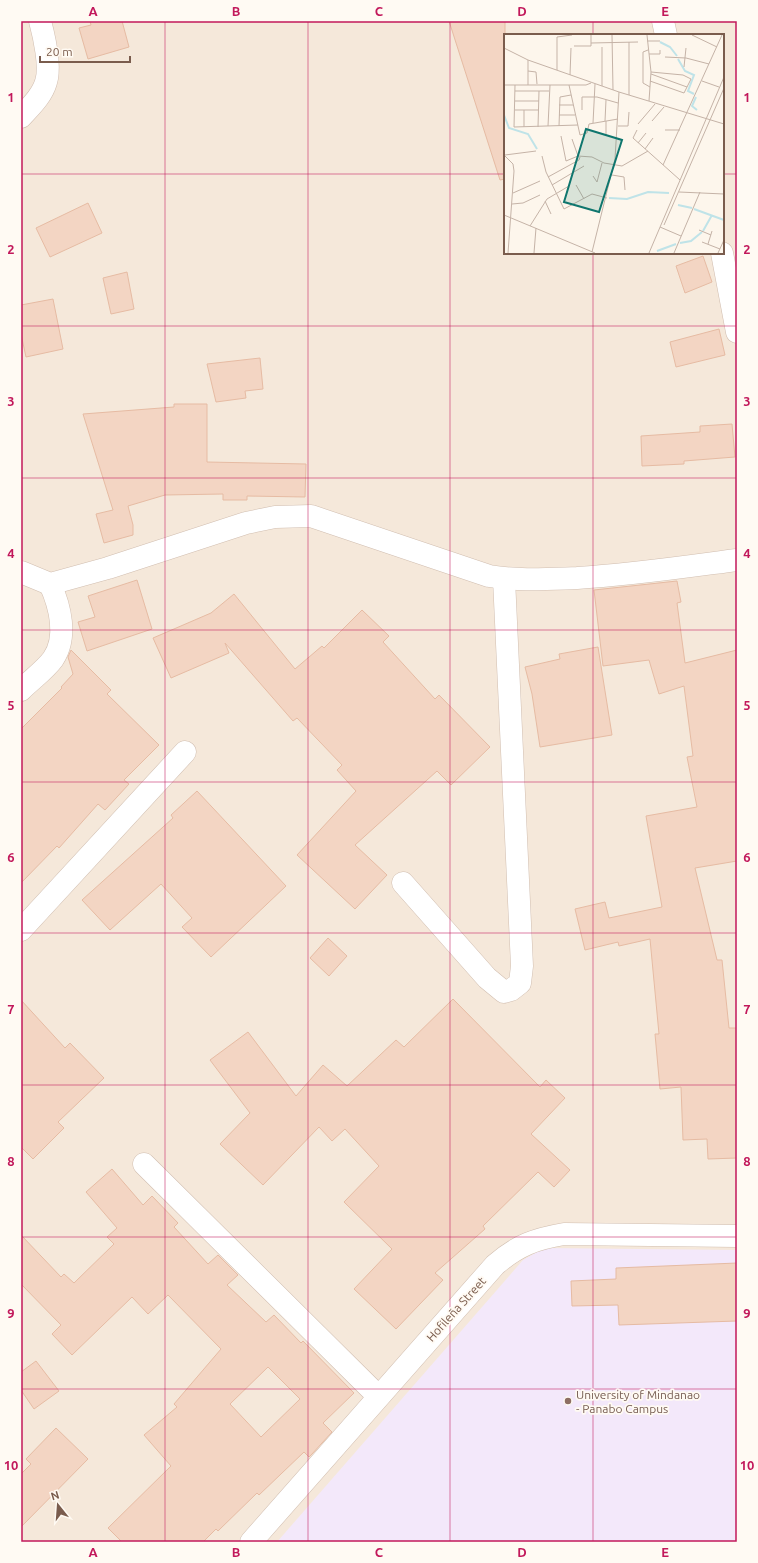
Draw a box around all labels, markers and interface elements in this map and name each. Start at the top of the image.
text: A [88,4,98,18]
text: B [232,4,241,18]
text: C [375,4,384,18]
text: D [517,4,527,18]
text: E [661,4,669,18]
inset map [504,34,724,254]
scale bar [40,38,130,64]
text: 20 m [46,45,73,58]
text: 1 [7,90,15,104]
text: 1 [743,90,751,104]
text: 2 [7,242,15,256]
text: 2 [743,242,751,256]
text: 3 [7,394,15,408]
text: 3 [743,394,751,408]
text: 4 [7,546,15,560]
text: 4 [743,546,751,560]
text: 5 [7,698,15,712]
text: 5 [743,698,751,712]
text: 6 [7,850,15,864]
text: 6 [743,850,751,864]
text: 7 [7,1002,15,1016]
text: 7 [743,1002,751,1016]
text: 8 [7,1154,15,1168]
text: 8 [743,1154,751,1168]
street label: Hofileña Street [424,1274,488,1344]
text: 9 [7,1306,15,1320]
text: 9 [743,1306,751,1320]
place label: University of Mindanao - Panabo Campus [576,1388,700,1415]
marker: University of Mindanao - Panabo Campus [563,1396,573,1406]
text: 10 [4,1458,18,1472]
text: 10 [740,1458,754,1472]
north arrow [38,1485,78,1525]
text: N [49,1488,61,1502]
text: A [88,1545,98,1559]
text: B [232,1545,241,1559]
text: C [375,1545,384,1559]
text: D [517,1545,527,1559]
text: E [661,1545,669,1559]

